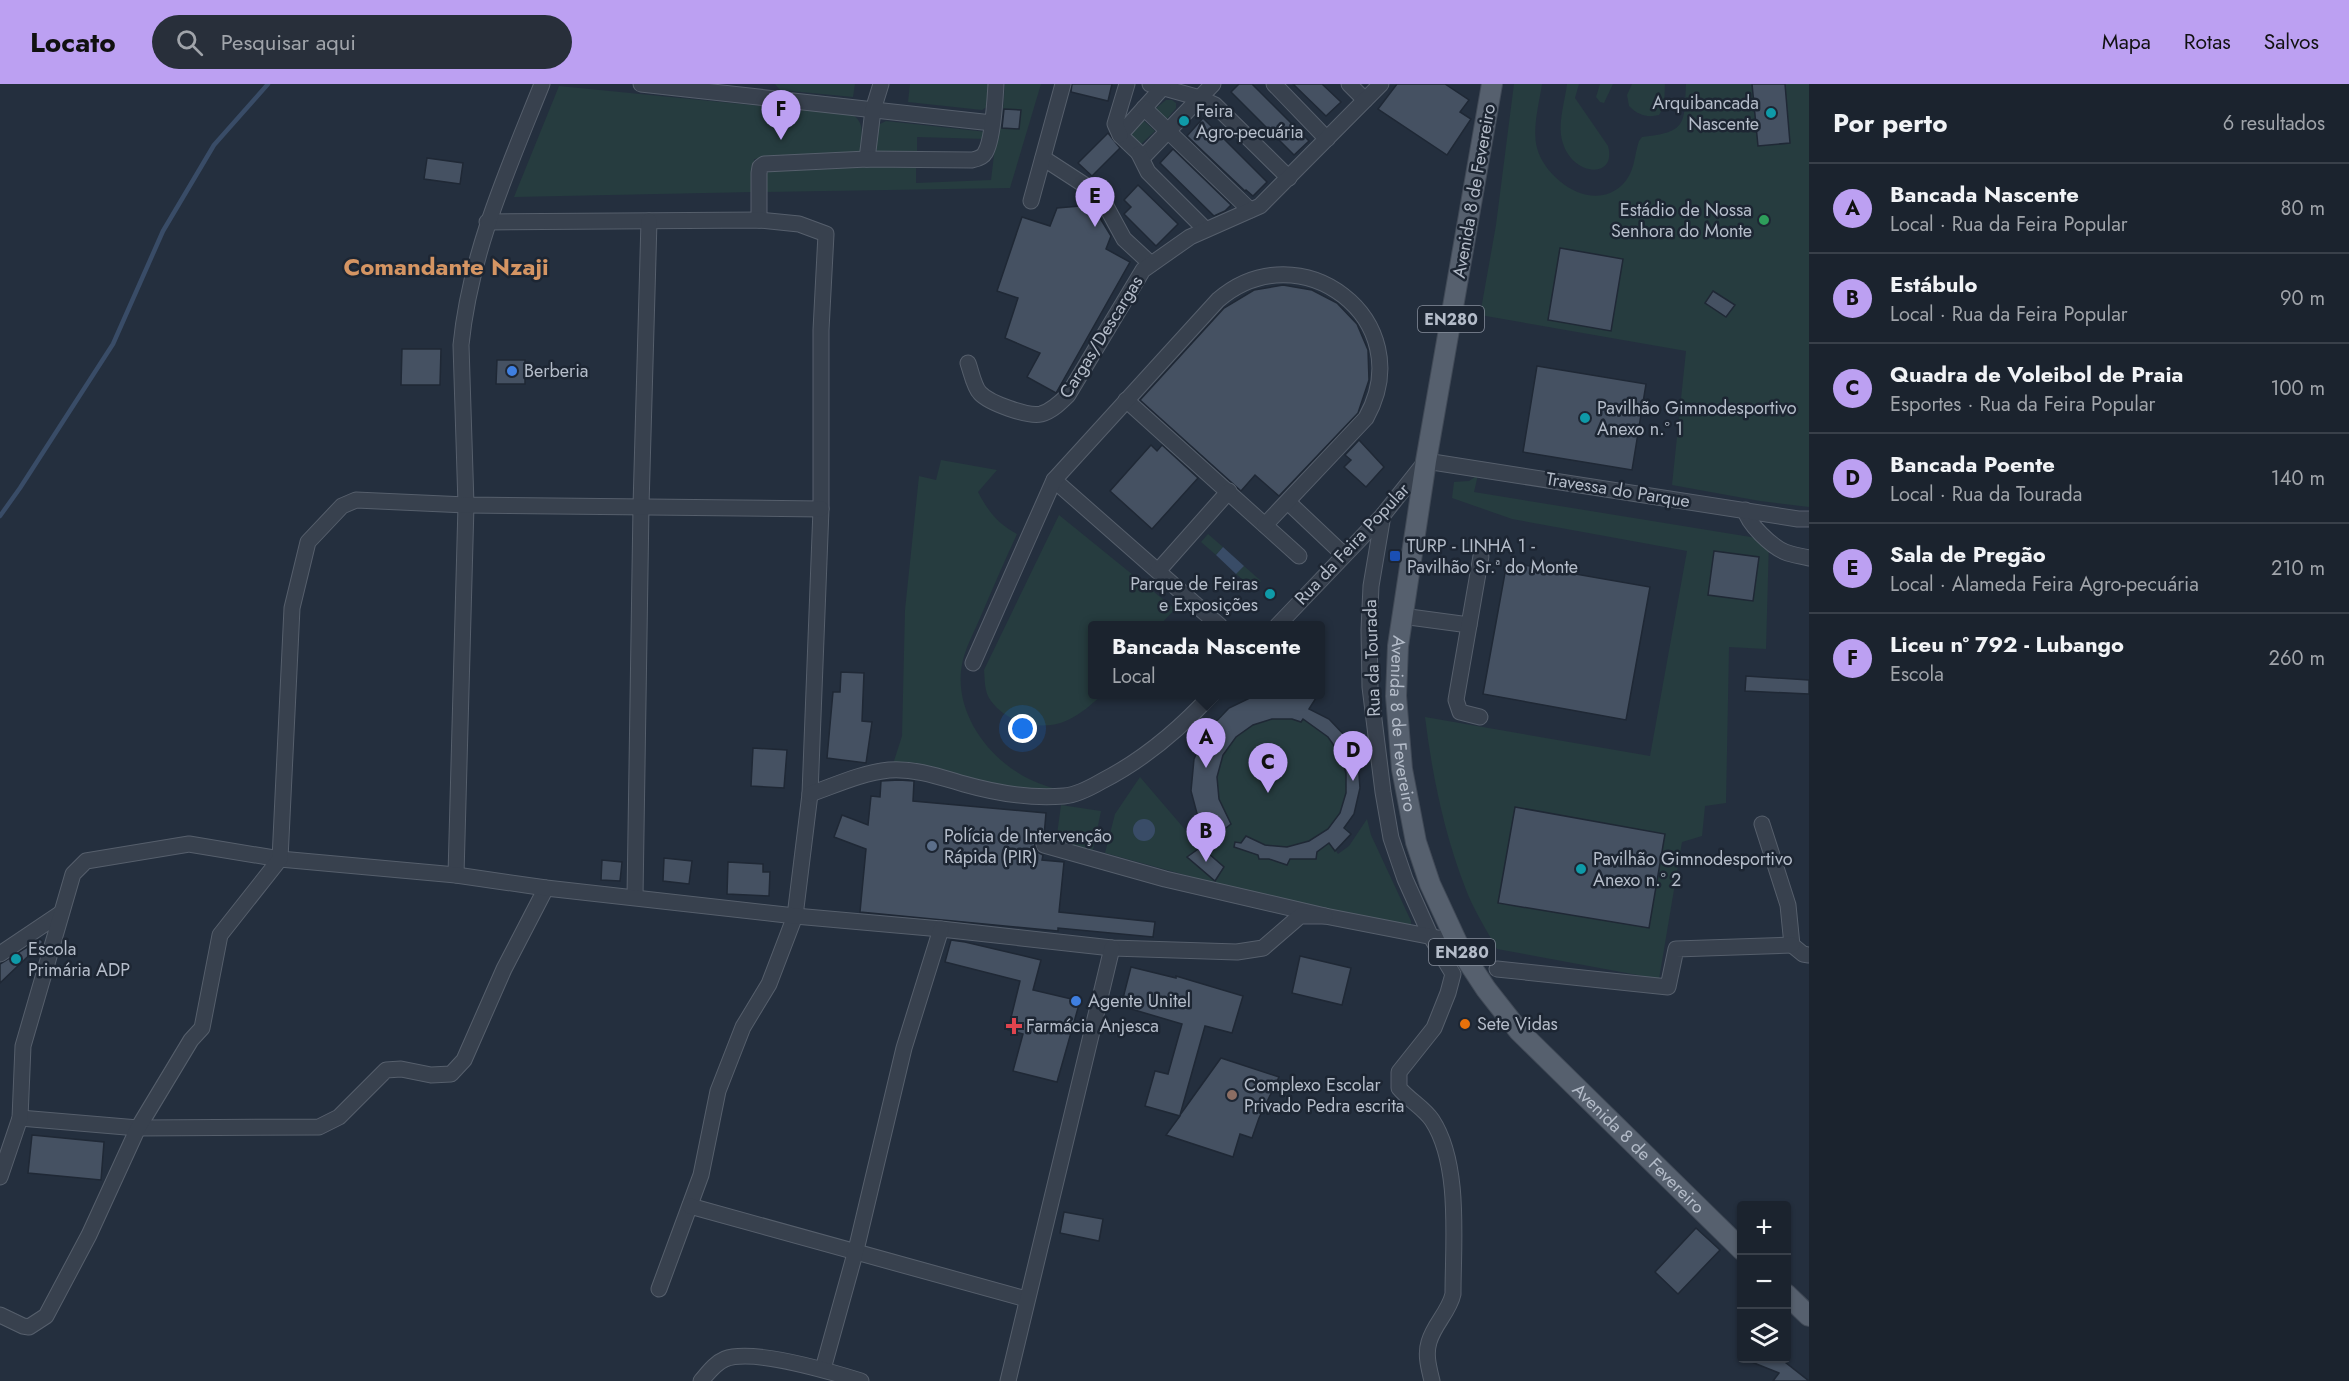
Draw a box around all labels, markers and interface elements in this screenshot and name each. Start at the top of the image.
search box [152,15,572,69]
text: Locato [30,22,116,63]
icon: search [173,26,206,59]
text: Pesquisar aqui [221,26,356,58]
text: Mapa [2102,27,2151,57]
text: Rotas [2184,27,2231,57]
text: Salvos [2264,27,2319,57]
place label: Arquibancada Nascente [1652,90,1759,137]
pin: F [762,91,800,140]
place label: Feira Agro-pecuária [1196,98,1303,145]
street label: Avenida 8 de Fevereiro [1446,102,1502,280]
text: Por perto [1833,104,1947,142]
marker: Arquibancada Nascente [1764,106,1778,120]
text: 6 resultados [2223,109,2325,138]
marker: Feira Agro-pecuária [1177,114,1191,128]
pin: E [1076,178,1114,227]
text: Bancada Nascente [1890,178,2079,210]
text: A [1845,194,1860,223]
text: 80 m [2280,194,2325,223]
place label: Estádio de Nossa Senhora do Monte [1611,197,1752,244]
text: Local · Rua da Feira Popular [1890,210,2128,239]
marker: Estádio de Nossa Senhora do Monte [1757,213,1771,227]
district label: Comandante Nzaji [343,249,549,284]
text: Estábulo [1890,268,1977,300]
street label: Cargas/Descargas [1053,271,1149,403]
text: B [1846,284,1859,313]
text: 90 m [2280,284,2325,313]
text: Local · Rua da Feira Popular [1890,300,2128,329]
road number: EN280 [1418,306,1484,332]
place label: Berberia [524,358,589,384]
text: Quadra de Voleibol de Praia [1890,358,2183,390]
marker: Berberia [505,364,519,378]
text: C [1845,374,1860,403]
text: 100 m [2270,374,2325,403]
text: Esportes · Rua da Feira Popular [1890,390,2155,419]
place label: Pavilhão Gimnodesportivo Anexo n.º 1 [1597,395,1797,442]
marker: Pavilhão Gimnodesportivo Anexo n.º 1 [1578,411,1592,425]
text: Bancada Poente [1890,448,2055,480]
text: D [1845,464,1860,493]
text: 140 m [2271,464,2325,493]
street label: Travessa do Parque [1544,466,1692,514]
street label: Rua da Feira Popular [1288,477,1416,611]
text: Local · Rua da Tourada [1890,480,2082,509]
place label: TURP - LINHA 1 - Pavilhão Sr.ª do Monte [1407,533,1578,580]
text: Sala de Pregão [1890,538,2046,570]
marker: TURP - LINHA 1 - Pavilhão Sr.ª do Monte [1388,549,1402,563]
text: E [1846,554,1859,583]
text: 210 m [2271,554,2325,583]
text: Local · Alameda Feira Agro-pecuária [1890,570,2199,599]
place label: Parque de Feiras e Exposições [1130,571,1258,618]
marker: Parque de Feiras e Exposições [1263,587,1277,601]
street label: Rua da Tourada [1357,599,1387,717]
popup [1088,621,1325,699]
text: Liceu nº 792 - Lubango [1890,628,2124,660]
text: Bancada Nascente [1112,630,1301,662]
street label: Avenida 8 de Fevereiro [1383,634,1423,814]
text: F [1847,644,1858,673]
text: 260 m [2269,644,2325,673]
text: Escola [1890,660,1944,689]
text: Local [1112,662,1156,691]
your location [1008,714,1037,743]
pin: A [1186,718,1226,768]
pin: D [1334,732,1372,781]
pin: C [1248,744,1288,793]
pin: B [1186,812,1226,862]
place label: Polícia de Intervenção Rápida (PIR) [944,823,1112,870]
marker: Polícia de Intervenção Rápida (PIR) [925,839,939,853]
place label: Pavilhão Gimnodesportivo Anexo n.º 2 [1593,846,1793,893]
marker: Pavilhão Gimnodesportivo Anexo n.º 2 [1574,862,1588,876]
place label: Escola Primária ADP [28,936,130,983]
road number: EN280 [1429,939,1495,965]
marker: Escola Primária ADP [9,952,23,966]
place label: Agente Unitel [1088,988,1191,1014]
marker: Agente Unitel [1069,994,1083,1008]
place label: Sete Vidas [1477,1011,1558,1037]
place label: Farmácia Anjesca [1026,1013,1159,1039]
marker: Sete Vidas [1458,1017,1472,1031]
marker: Farmácia Anjesca [1007,1019,1021,1033]
place label: Complexo Escolar Privado Pedra escrita [1244,1072,1404,1119]
street label: Avenida 8 de Fevereiro [1566,1077,1711,1220]
marker: Complexo Escolar Privado Pedra escrita [1225,1088,1239,1102]
map controls [1737,1201,1791,1363]
button: + [1737,1201,1791,1255]
button: − [1737,1255,1791,1309]
button: layers [1737,1309,1791,1363]

